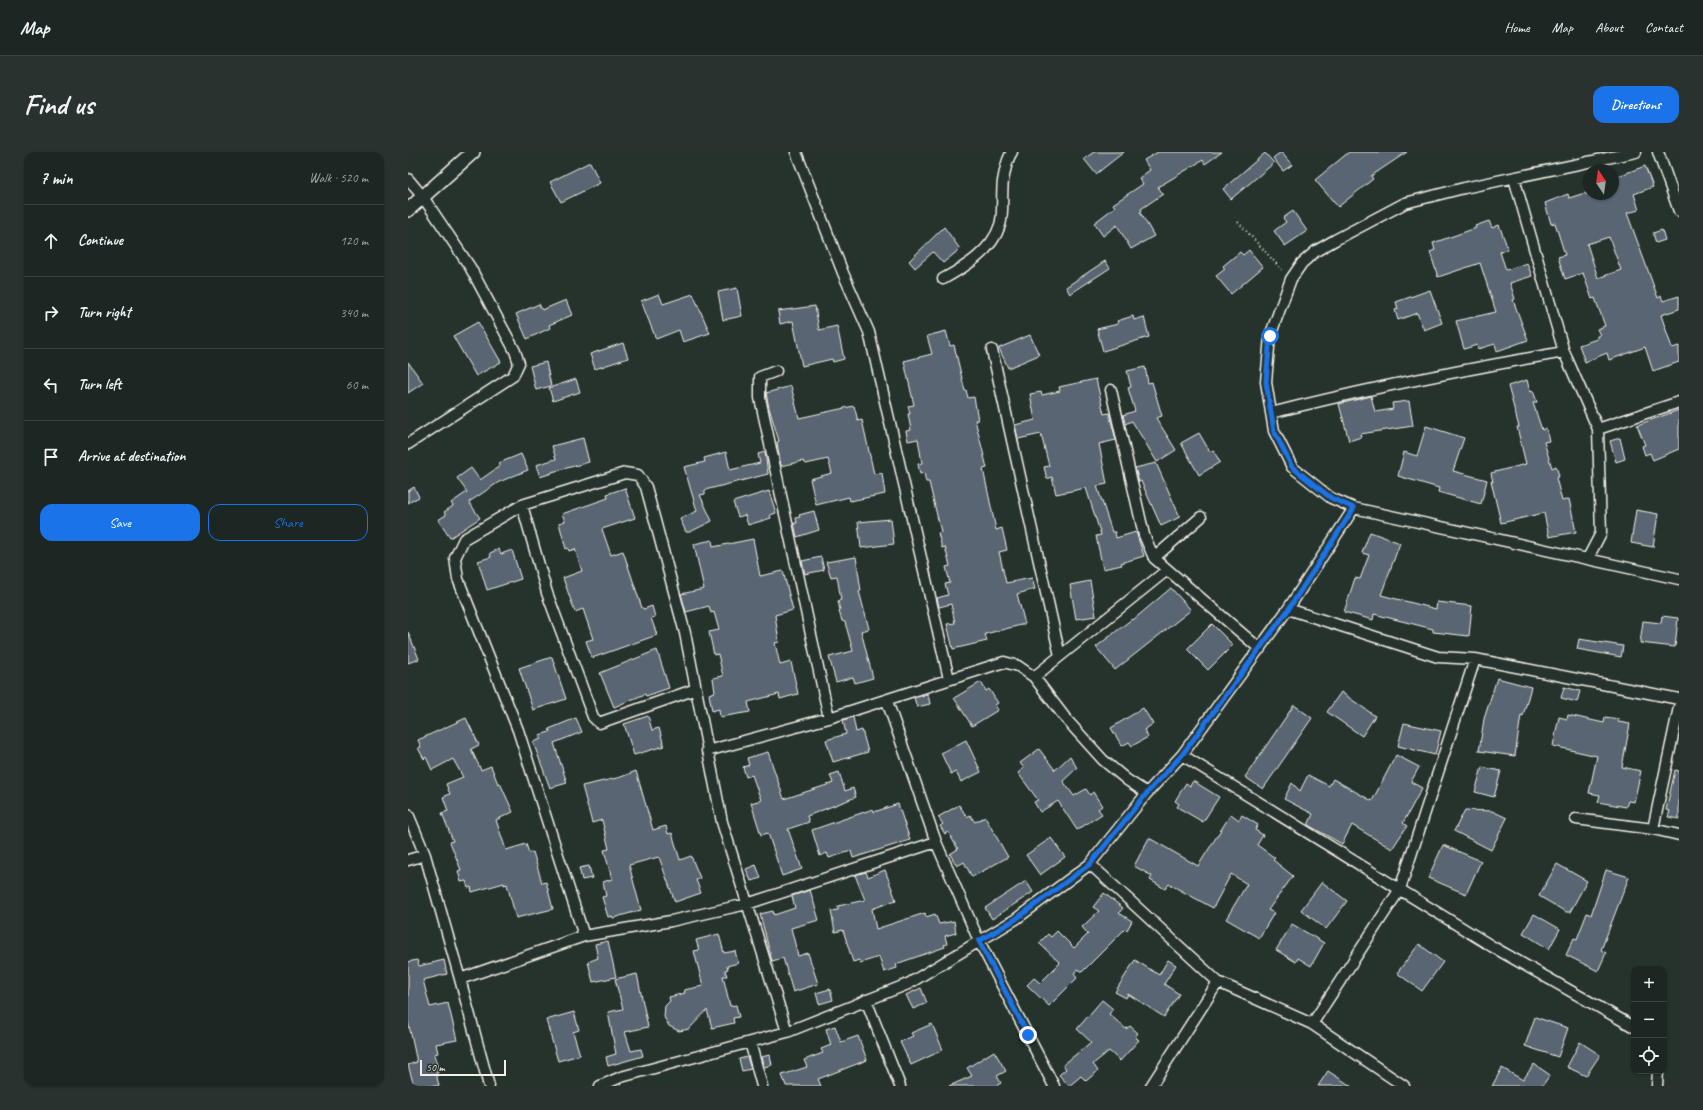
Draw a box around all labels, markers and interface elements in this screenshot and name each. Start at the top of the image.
text: Map [20,16,50,40]
text: Home [1504,19,1530,36]
text: Map [1552,19,1573,36]
text: About [1595,19,1623,36]
text: Contact [1645,19,1683,36]
button: Directions [1593,86,1679,123]
text: Find us [24,87,94,122]
north arrow [1583,164,1619,200]
text: 7 min [40,168,73,189]
text: Walk · 520 m [309,170,368,186]
icon: ahead [40,230,62,252]
text: Continue [78,231,123,250]
text: 120 m [340,233,368,249]
icon: right [40,302,62,324]
text: Turn right [78,303,131,322]
text: 340 m [340,305,368,321]
route start [1261,327,1279,345]
icon: left [40,374,62,396]
text: Turn left [78,375,121,394]
text: 60 m [346,377,368,393]
icon: arrive [40,446,62,468]
text: Arrive at destination [78,447,185,466]
button: Save [40,504,200,541]
button: Share [208,504,368,541]
map controls [1631,966,1667,1074]
button: + [1631,966,1667,1002]
button: − [1631,1002,1667,1038]
route end [1019,1026,1037,1044]
button: locate [1631,1038,1667,1074]
scale bar [420,1058,506,1077]
text: 50 m [426,1060,445,1074]

